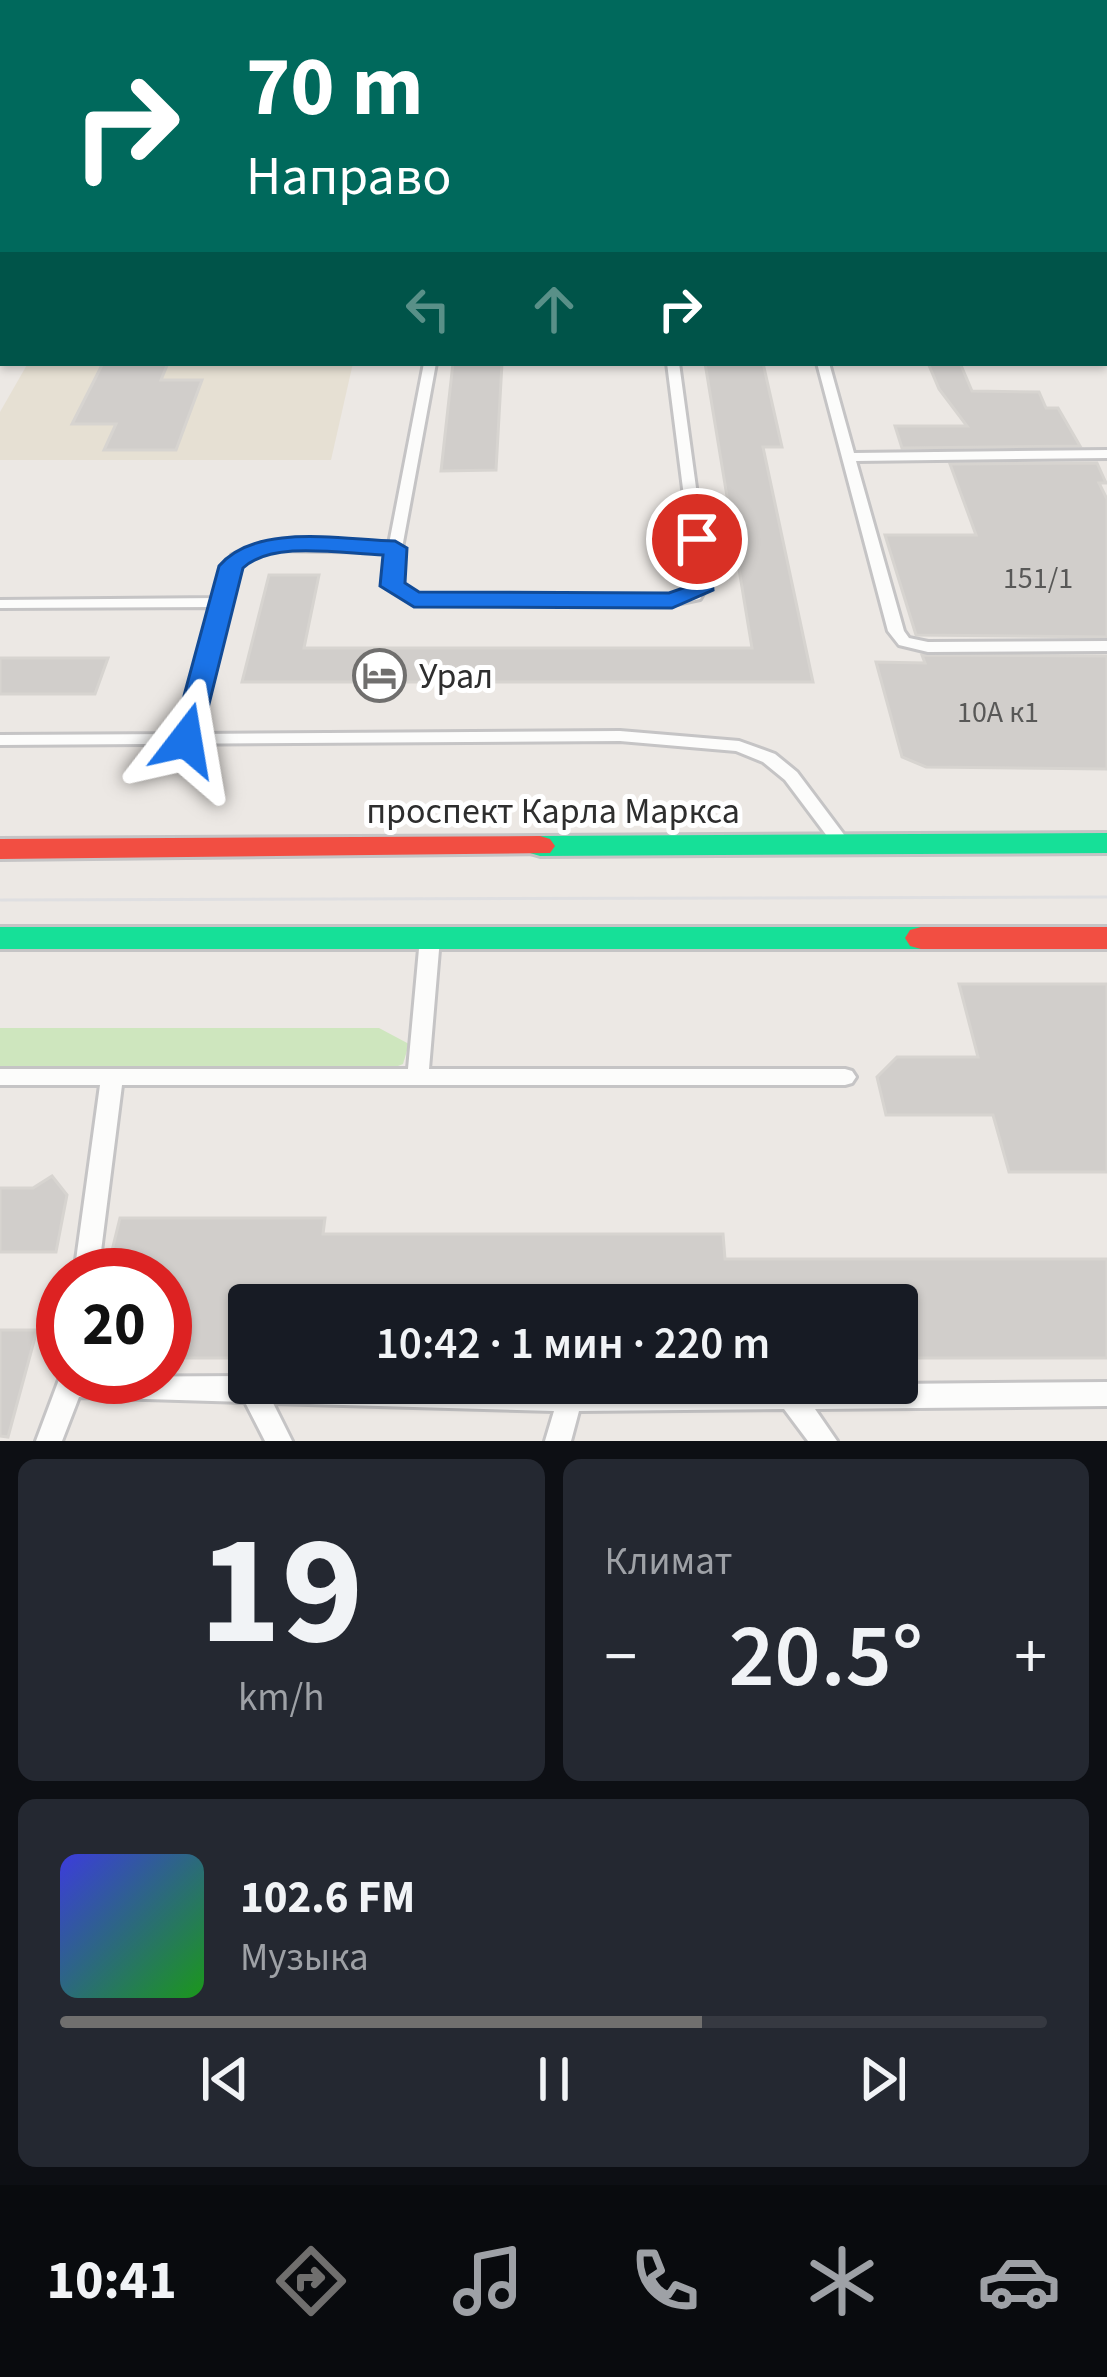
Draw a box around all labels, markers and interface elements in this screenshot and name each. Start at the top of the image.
text: 70 m [246,28,424,148]
icon: right [48,48,204,204]
text: Направо [246,139,451,216]
icon: left [395,276,461,342]
icon: ahead [521,276,587,342]
icon: right [647,276,713,342]
pin [646,488,748,590]
icon: arrive [664,506,730,572]
house number: 151/1 [1003,557,1073,600]
hotel icon: Урал [352,647,408,703]
place label: Урал [419,651,493,702]
position arrow [123,677,249,803]
house number: 10А к1 [957,691,1039,734]
street label: проспект Карла Маркса [366,786,740,837]
speed limit sign: 20 [36,1248,192,1404]
text: 10:42 · 1 мин · 220 m [376,1312,770,1376]
text: 19 [199,1481,364,1703]
text: Климат [605,1534,732,1590]
text: 20.5° [728,1593,923,1721]
text: − [605,1610,637,1704]
text: + [1014,1610,1047,1704]
text: km/h [238,1670,325,1726]
text: 102.6 FM [240,1866,415,1930]
text: Музыка [240,1930,369,1986]
icon: previous [192,2046,258,2112]
icon: pause [521,2046,587,2112]
icon: next [850,2046,916,2112]
icon: directions [269,2239,353,2323]
icon: music [446,2239,530,2323]
icon: phone [623,2239,707,2323]
icon: climate [800,2239,884,2323]
icon: car [977,2239,1061,2323]
text: 10:41 [46,2243,177,2320]

